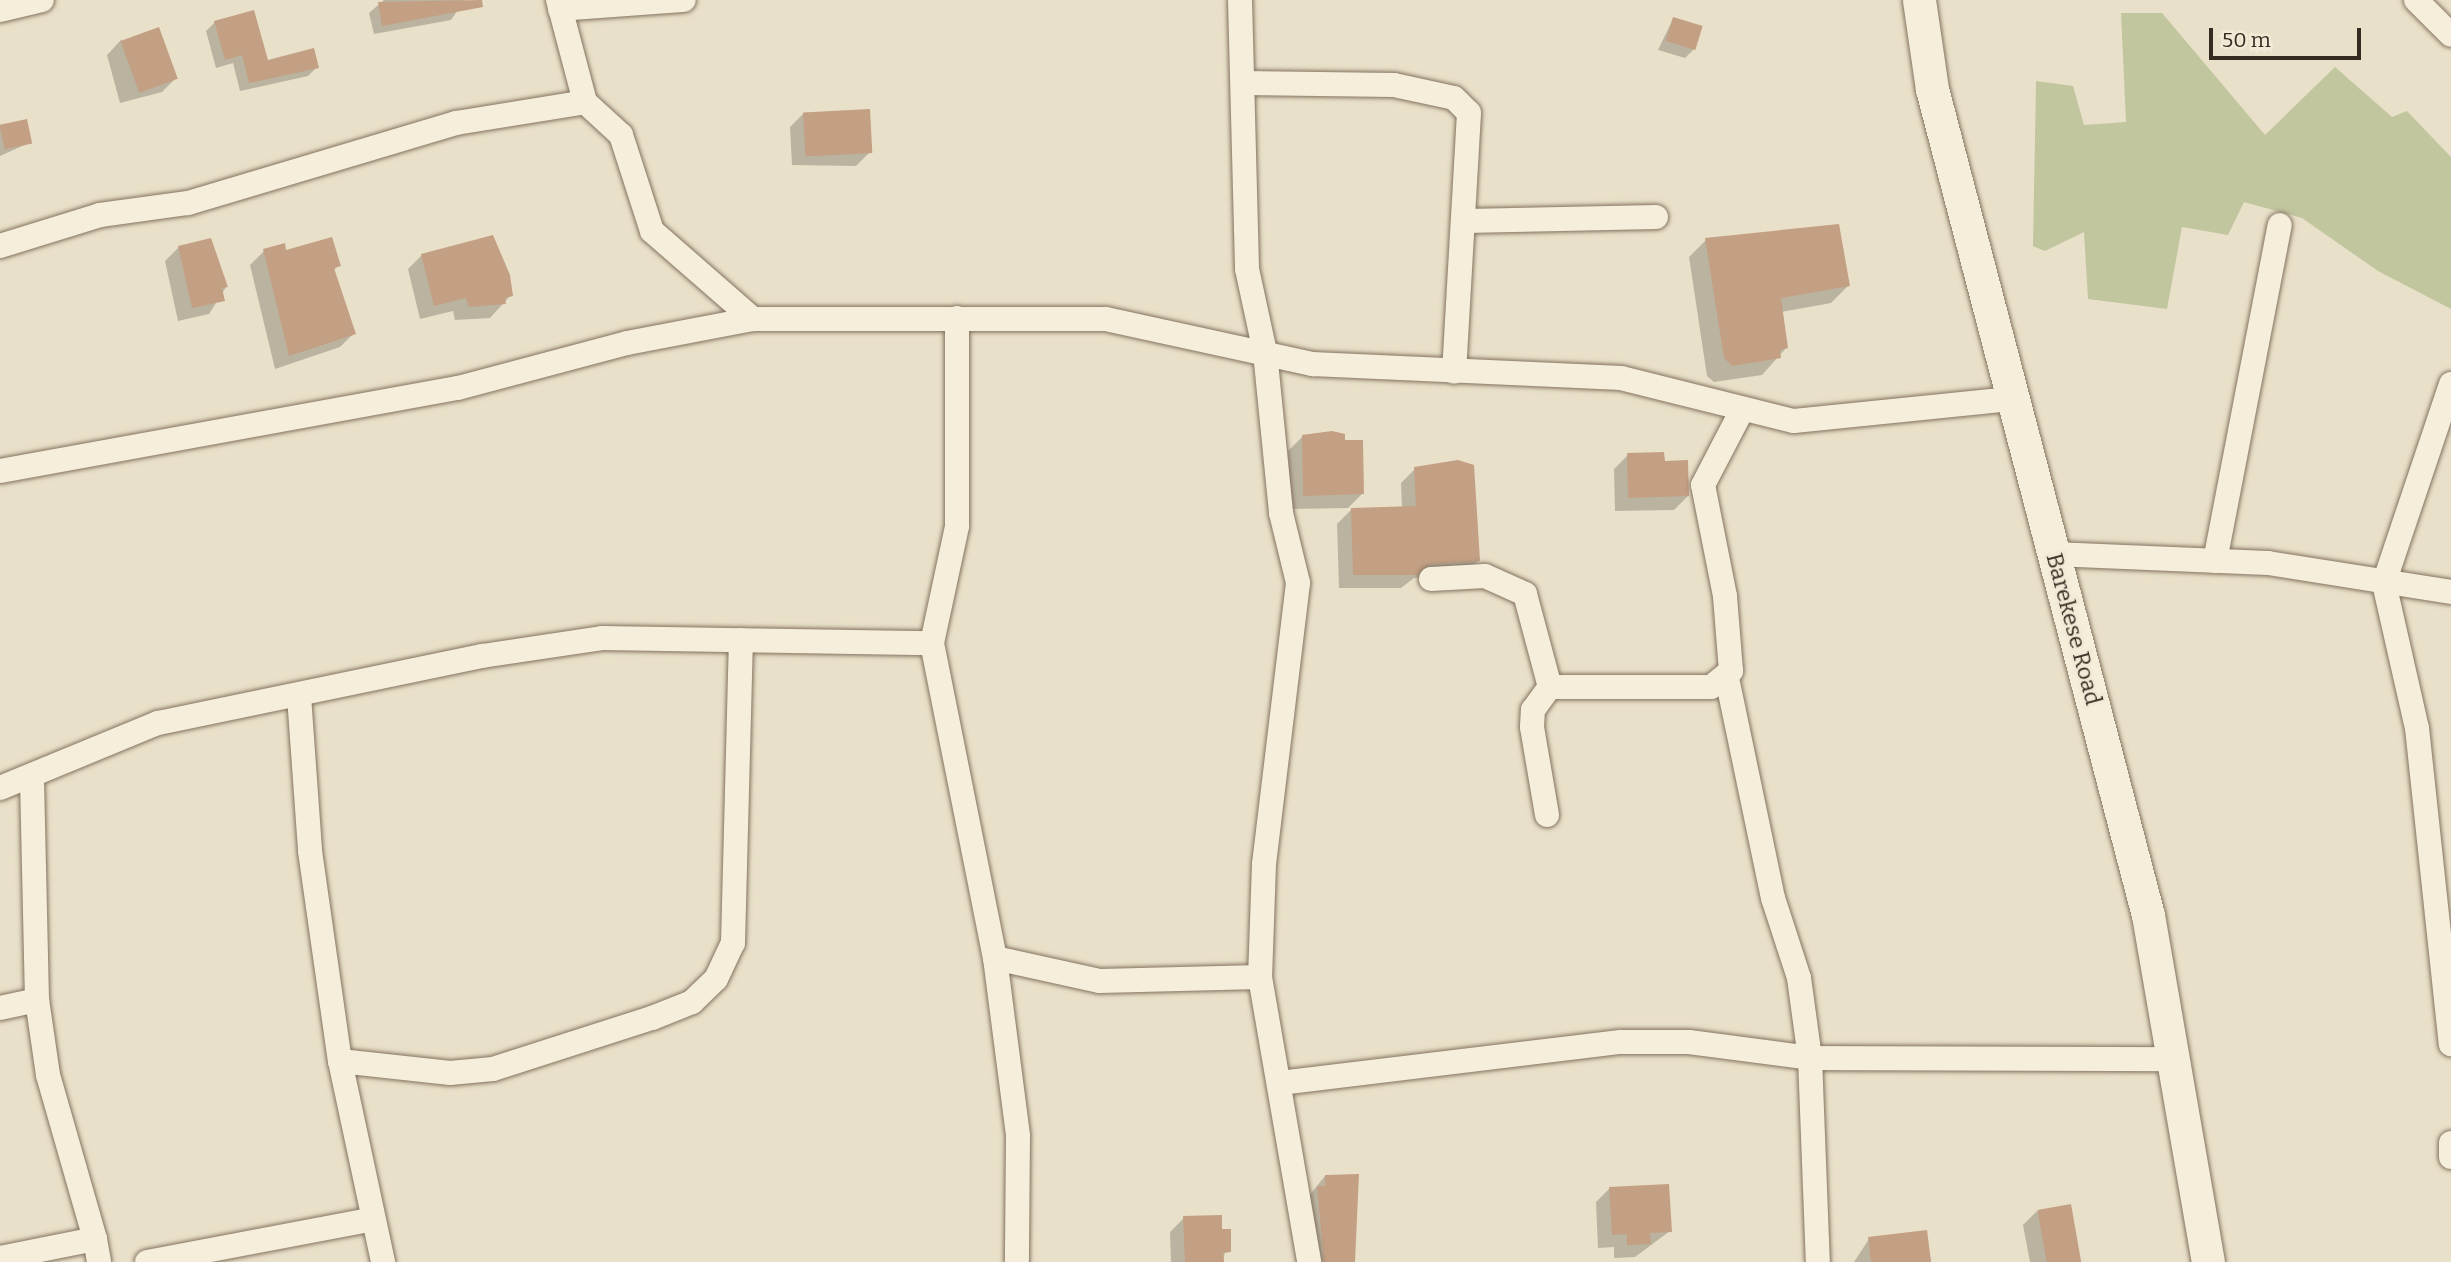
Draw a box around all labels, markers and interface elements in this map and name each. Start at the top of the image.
scale bar [2213,14,2365,58]
text: 50 m [2222,27,2271,53]
street label: Barekese Road [2040,550,2108,708]

